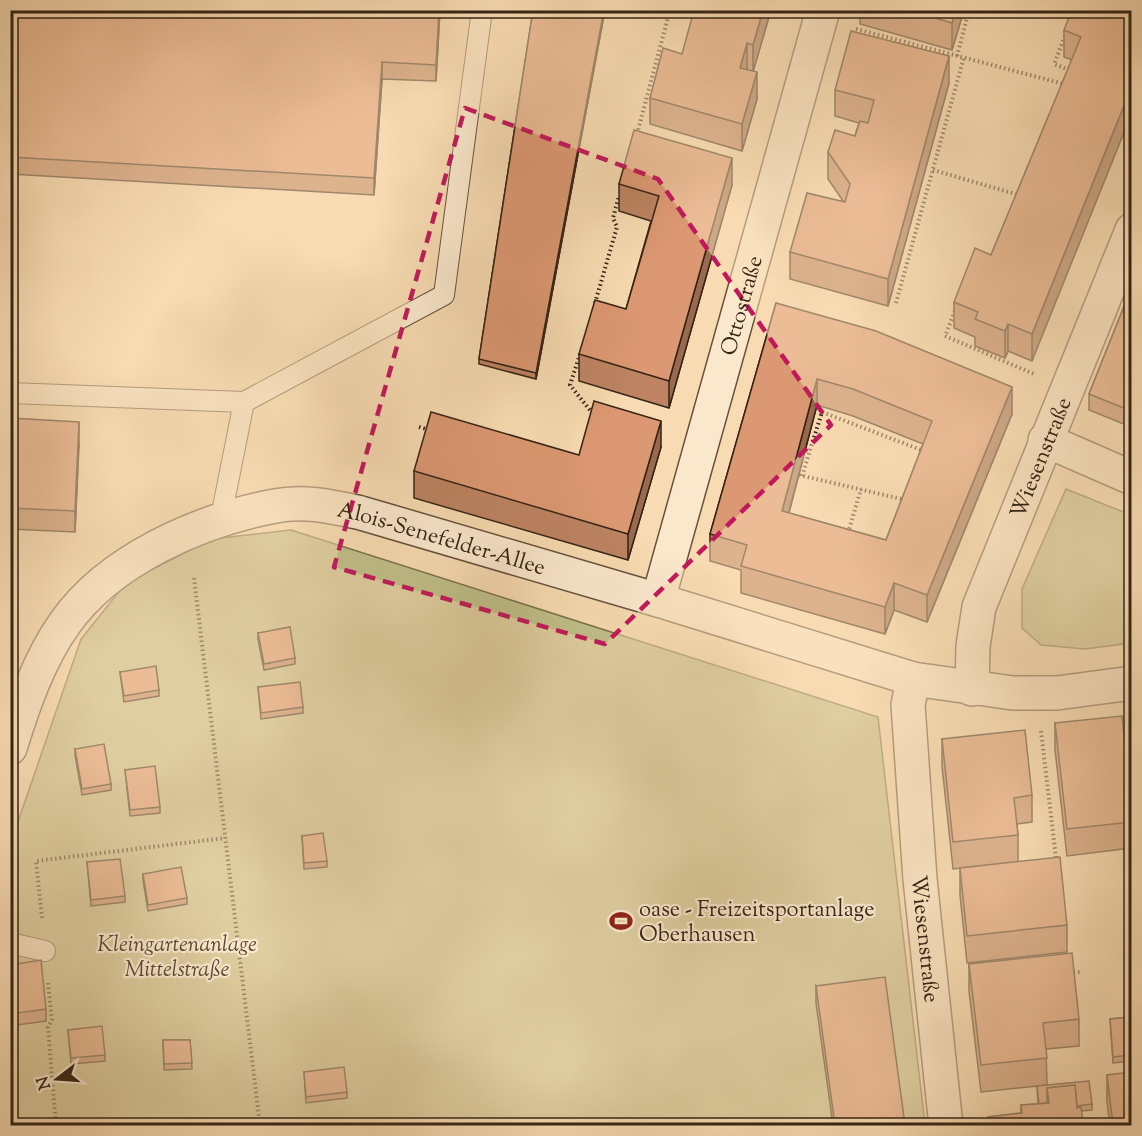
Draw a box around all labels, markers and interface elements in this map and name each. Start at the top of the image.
street label: Ottostraße [714,253,772,360]
street label: Wiesenstraße [1004,393,1081,524]
street label: Alois-Senefelder-Allee [334,495,549,585]
street label: Wiesenstraße [901,874,946,1004]
place label: oase - Freizeitsportanlage Oberhausen [639,895,874,952]
sports icon: oase - Freizeitsportanlage Oberhausen [608,908,634,934]
park label: Kleingartenanlage Mittelstraße [97,930,257,987]
north arrow [27,1049,87,1109]
text: N [32,1073,58,1092]

